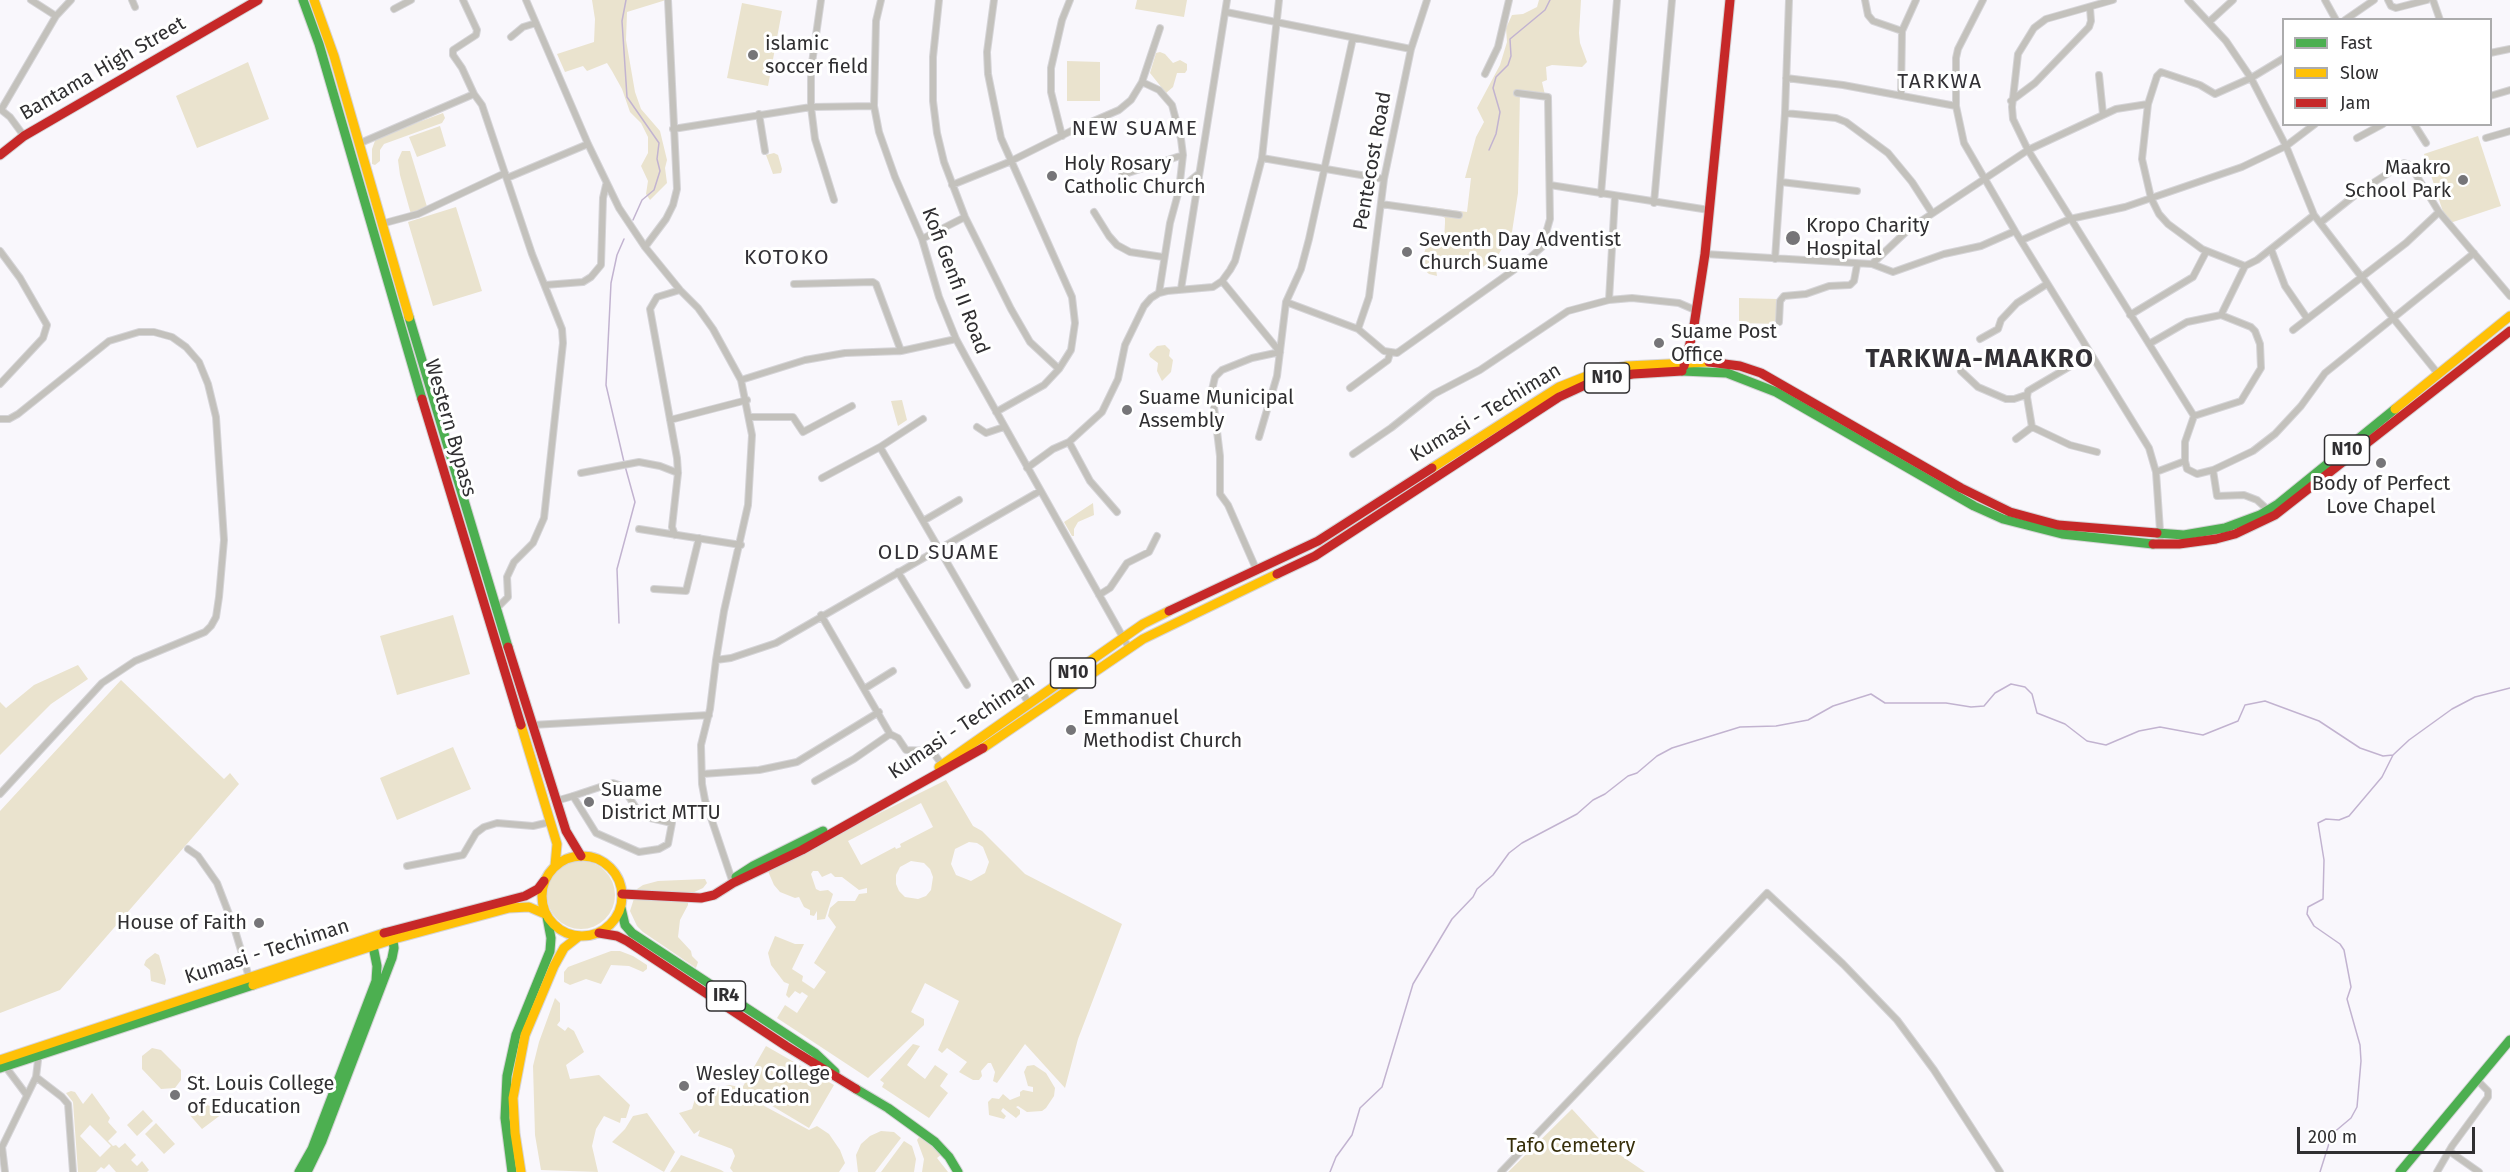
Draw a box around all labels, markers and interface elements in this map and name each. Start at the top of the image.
street label: Bantama High Street [16,12,190,126]
legend [2282,18,2492,126]
place label: islamic soccer field [765,32,868,79]
text: Fast [2340,32,2372,54]
marker: islamic soccer field [746,48,760,62]
text: Slow [2340,62,2378,84]
district label: TARKWA [1897,69,1983,95]
street label: Pentecost Road [1349,90,1397,232]
text: Jam [2340,92,2371,114]
district label: NEW SUAME [1072,116,1198,142]
place label: Holy Rosary Catholic Church [1064,152,1206,199]
place label: Maakro School Park [2345,156,2451,203]
marker: Holy Rosary Catholic Church [1045,169,1059,183]
marker: Maakro School Park [2456,173,2470,187]
street label: Kofi Genfi II Road [916,204,994,358]
place label: Kropo Charity Hospital [1806,214,1929,261]
place label: Seventh Day Adventist Church Suame [1419,228,1621,275]
marker: Kropo Charity Hospital [1784,229,1802,247]
district label: KOTOKO [744,245,830,271]
marker: Seventh Day Adventist Church Suame [1400,245,1414,259]
place label: Suame Post Office [1671,320,1777,367]
marker: Suame Post Office [1652,336,1666,350]
district label: TARKWA-MAAKRO [1865,344,2095,376]
street label: Western Bypass [419,356,481,500]
street label: Kumasi - Techiman [1406,359,1566,467]
road number: N10 [1584,363,1630,393]
place label: Suame Municipal Assembly [1139,386,1294,433]
marker: Suame Municipal Assembly [1120,403,1134,417]
road number: N10 [2324,435,2370,465]
marker: Body of Perfect Love Chapel [2374,456,2388,470]
place label: Body of Perfect Love Chapel [2312,472,2450,519]
district label: OLD SUAME [878,540,1000,566]
road number: N10 [1050,658,1096,688]
street label: Kumasi - Techiman [884,669,1040,785]
place label: Emmanuel Methodist Church [1083,706,1242,753]
marker: Emmanuel Methodist Church [1064,723,1078,737]
place label: Suame District MTTU [601,778,721,825]
marker: Suame District MTTU [582,795,596,809]
place label: House of Faith [117,911,247,935]
street label: Kumasi - Techiman [182,914,352,990]
marker: House of Faith [252,916,266,930]
road number: IR4 [706,981,746,1011]
place label: Wesley College of Education [696,1062,830,1109]
place label: St. Louis College of Education [187,1072,334,1119]
marker: Wesley College of Education [677,1079,691,1093]
marker: St. Louis College of Education [168,1088,182,1102]
scale bar [2300,1115,2478,1153]
text: 200 m [2308,1126,2357,1148]
park label: Tafo Cemetery [1507,1134,1635,1158]

